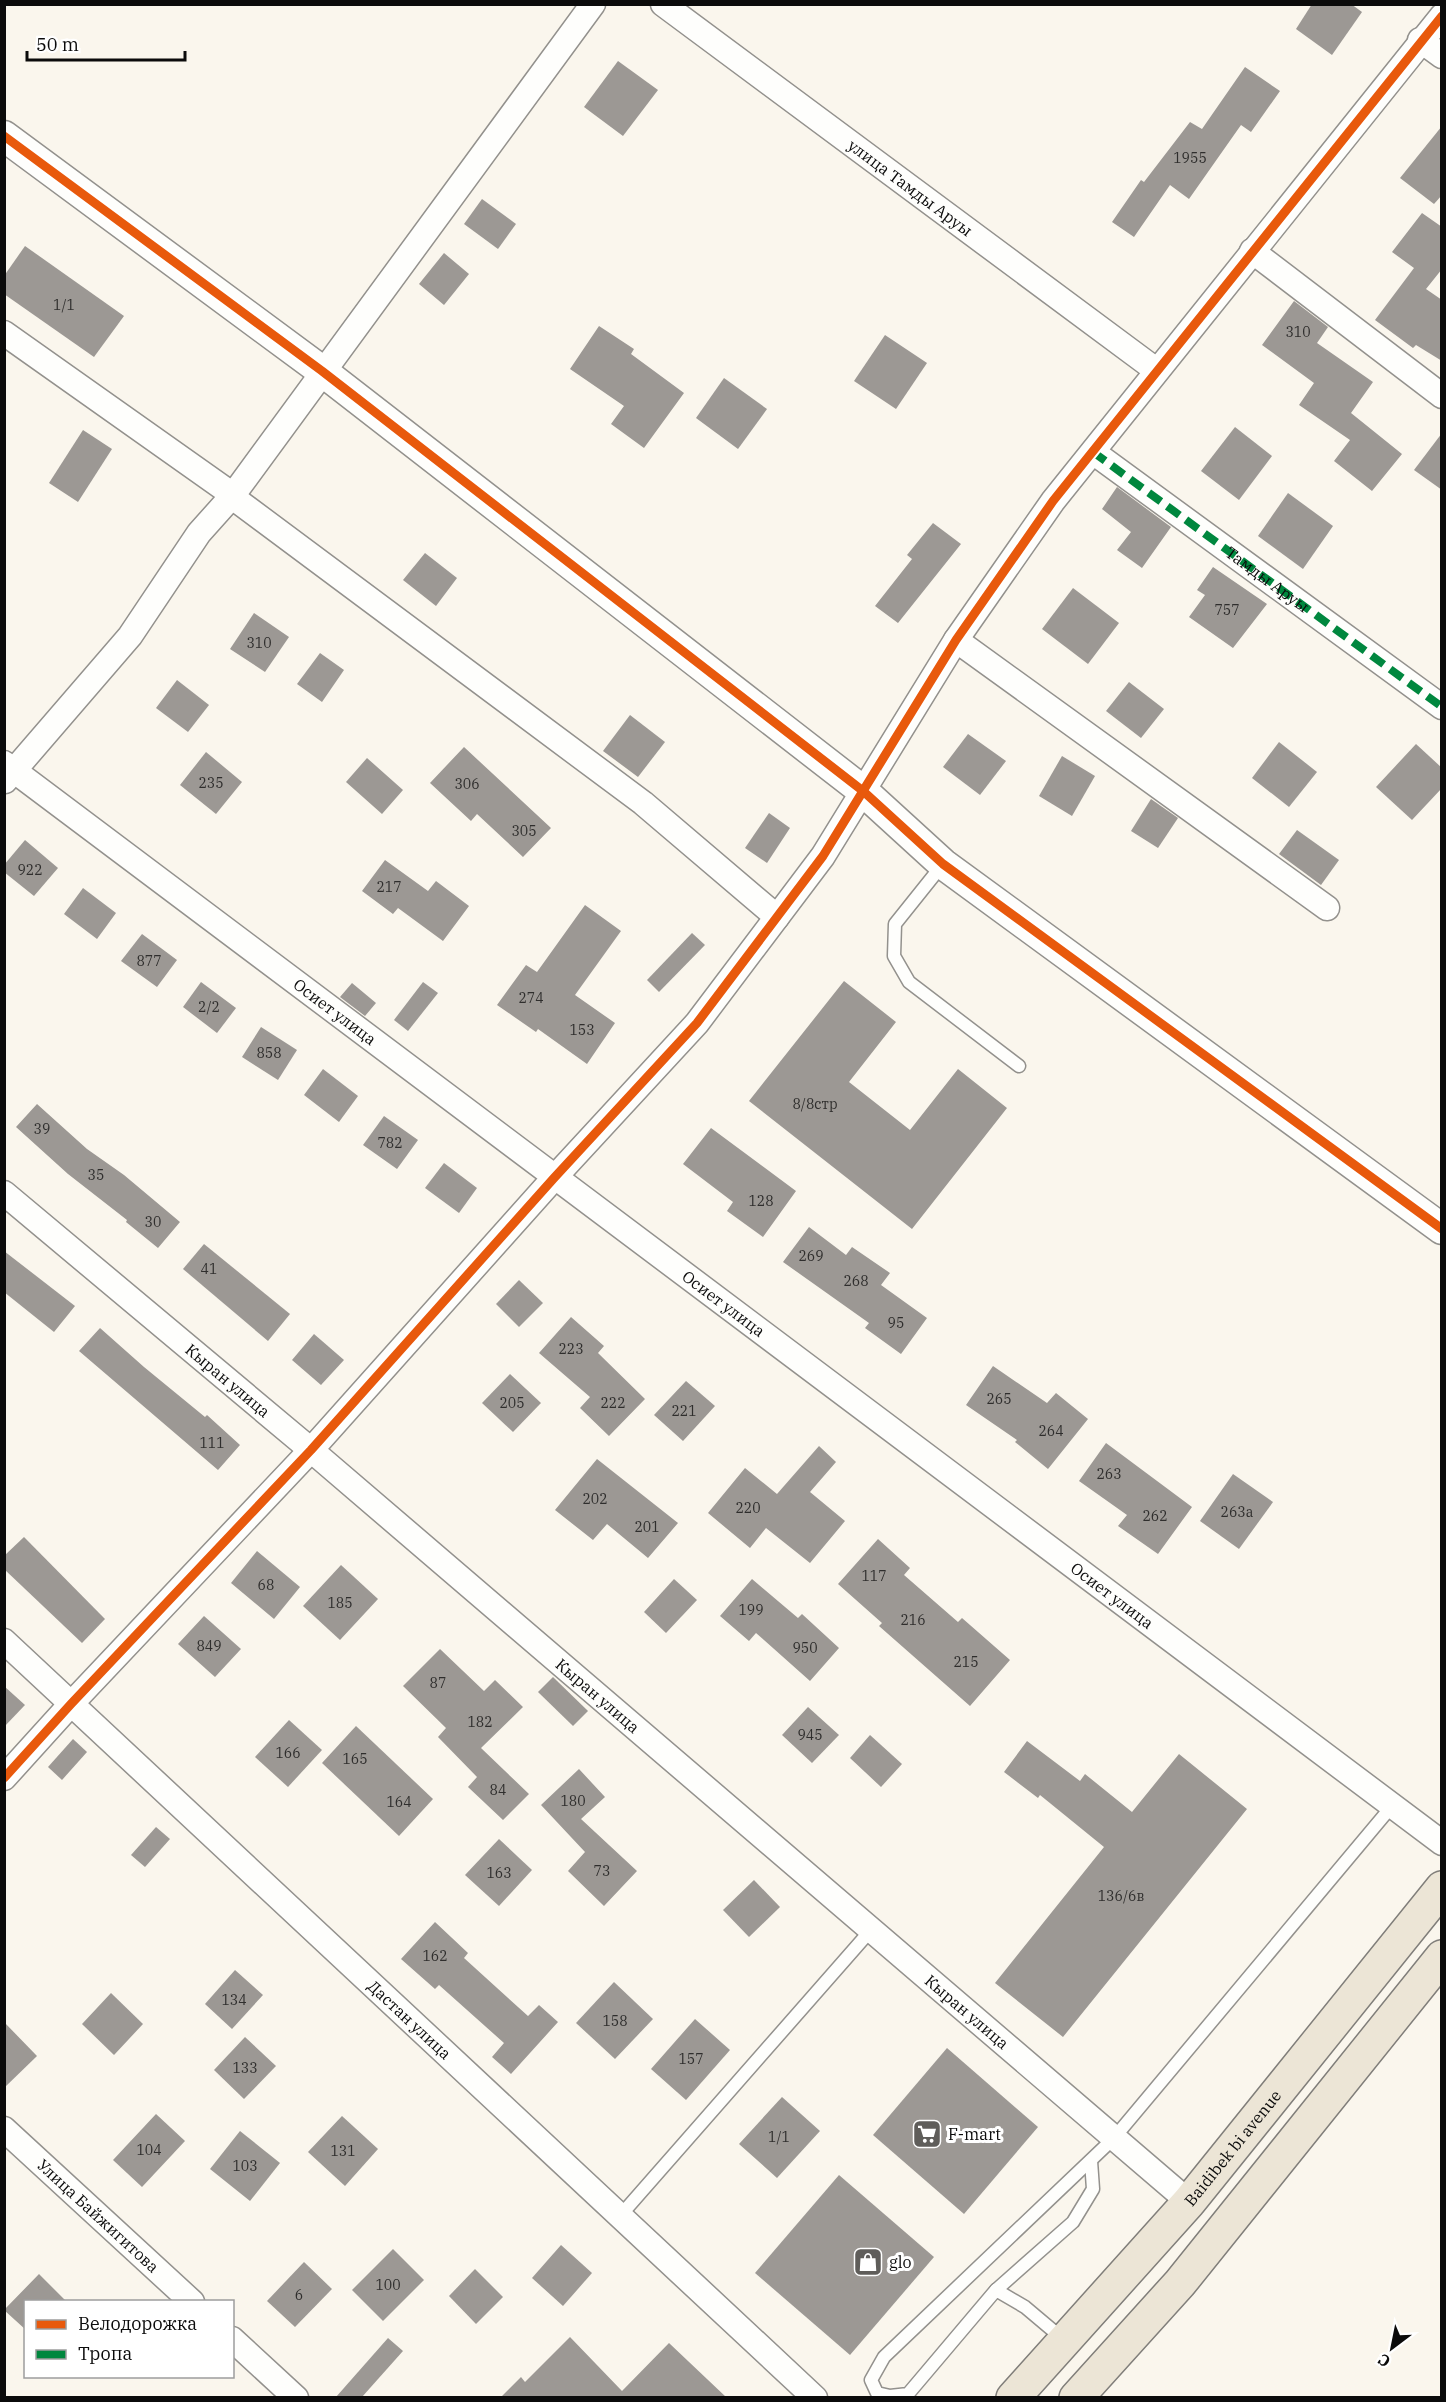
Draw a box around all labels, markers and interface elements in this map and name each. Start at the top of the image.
scale bar [27,24,184,62]
text: 50 m [36,33,79,56]
street label: улица Тамды Аруы [844,135,977,240]
house number: 1955 [1173,149,1207,167]
house number: 1/1 [53,296,75,314]
house number: 310 [1285,323,1311,341]
street label: Тамды Аруы [1222,542,1313,617]
house number: 757 [1214,601,1240,619]
house number: 310 [246,634,272,652]
house number: 235 [198,774,224,792]
house number: 306 [454,775,480,793]
house number: 305 [511,822,537,840]
house number: 922 [17,861,43,879]
house number: 217 [376,878,402,896]
house number: 877 [136,952,162,970]
street label: Осиет улица [290,974,381,1049]
house number: 274 [518,989,544,1007]
house number: 2/2 [198,998,220,1016]
house number: 153 [569,1021,595,1039]
house number: 858 [256,1044,282,1062]
house number: 8/8стр [792,1095,838,1113]
house number: 39 [34,1120,50,1138]
house number: 782 [377,1134,403,1152]
house number: 35 [88,1166,104,1184]
house number: 128 [748,1192,774,1210]
house number: 30 [145,1213,161,1231]
house number: 269 [798,1247,824,1265]
house number: 41 [201,1260,217,1278]
street label: Осиет улица [678,1266,769,1341]
house number: 268 [843,1272,869,1290]
house number: 95 [888,1314,904,1332]
street label: Кыран улица [182,1339,274,1422]
house number: 223 [558,1340,584,1358]
house number: 265 [986,1390,1012,1408]
house number: 205 [499,1394,525,1412]
house number: 222 [600,1394,626,1412]
house number: 221 [671,1402,697,1420]
house number: 264 [1038,1422,1064,1440]
house number: 111 [199,1434,225,1452]
house number: 263 [1096,1465,1122,1483]
house number: 202 [582,1490,608,1508]
house number: 220 [735,1499,761,1517]
house number: 263а [1221,1503,1254,1521]
house number: 262 [1142,1507,1168,1525]
house number: 201 [634,1518,660,1536]
street label: Осиет улица [1067,1558,1158,1633]
house number: 117 [861,1567,887,1585]
house number: 68 [258,1576,274,1594]
house number: 185 [327,1594,353,1612]
house number: 199 [738,1601,764,1619]
house number: 216 [900,1611,926,1629]
house number: 849 [196,1637,222,1655]
house number: 950 [792,1639,818,1657]
house number: 215 [953,1653,979,1671]
street label: Кыран улица [552,1654,644,1737]
house number: 87 [430,1674,446,1692]
house number: 182 [467,1713,493,1731]
house number: 945 [797,1726,823,1744]
house number: 166 [275,1744,301,1762]
house number: 165 [342,1750,368,1768]
house number: 84 [490,1781,506,1799]
house number: 180 [560,1792,586,1810]
house number: 164 [386,1793,412,1811]
house number: 73 [594,1862,610,1880]
house number: 163 [486,1864,512,1882]
house number: 136/6в [1098,1887,1144,1905]
house number: 162 [422,1947,448,1965]
street label: Кыран улица [921,1970,1013,2053]
street label: Дастан улица [364,1976,456,2064]
house number: 134 [221,1991,247,2009]
house number: 158 [602,2012,628,2030]
house number: 157 [678,2050,704,2068]
house number: 133 [232,2059,258,2077]
street label: Baidibek bi avenue [1180,2086,1285,2210]
supermarket icon: F-mart [911,2118,943,2150]
place label: F-mart [948,2124,1001,2144]
house number: 1/1 [768,2128,790,2146]
house number: 104 [136,2141,162,2159]
house number: 131 [330,2142,356,2160]
street label: Улица Байжигитова [33,2155,163,2277]
house number: 103 [232,2157,258,2175]
shop icon: glo [852,2246,884,2278]
place label: glo [889,2252,912,2272]
house number: 100 [375,2276,401,2294]
house number: 6 [295,2286,303,2304]
legend [24,2300,234,2378]
text: Велодорожка [78,2312,197,2335]
north arrow [1362,2318,1422,2378]
text: Тропа [78,2342,133,2365]
text: С [1374,2349,1394,2372]

